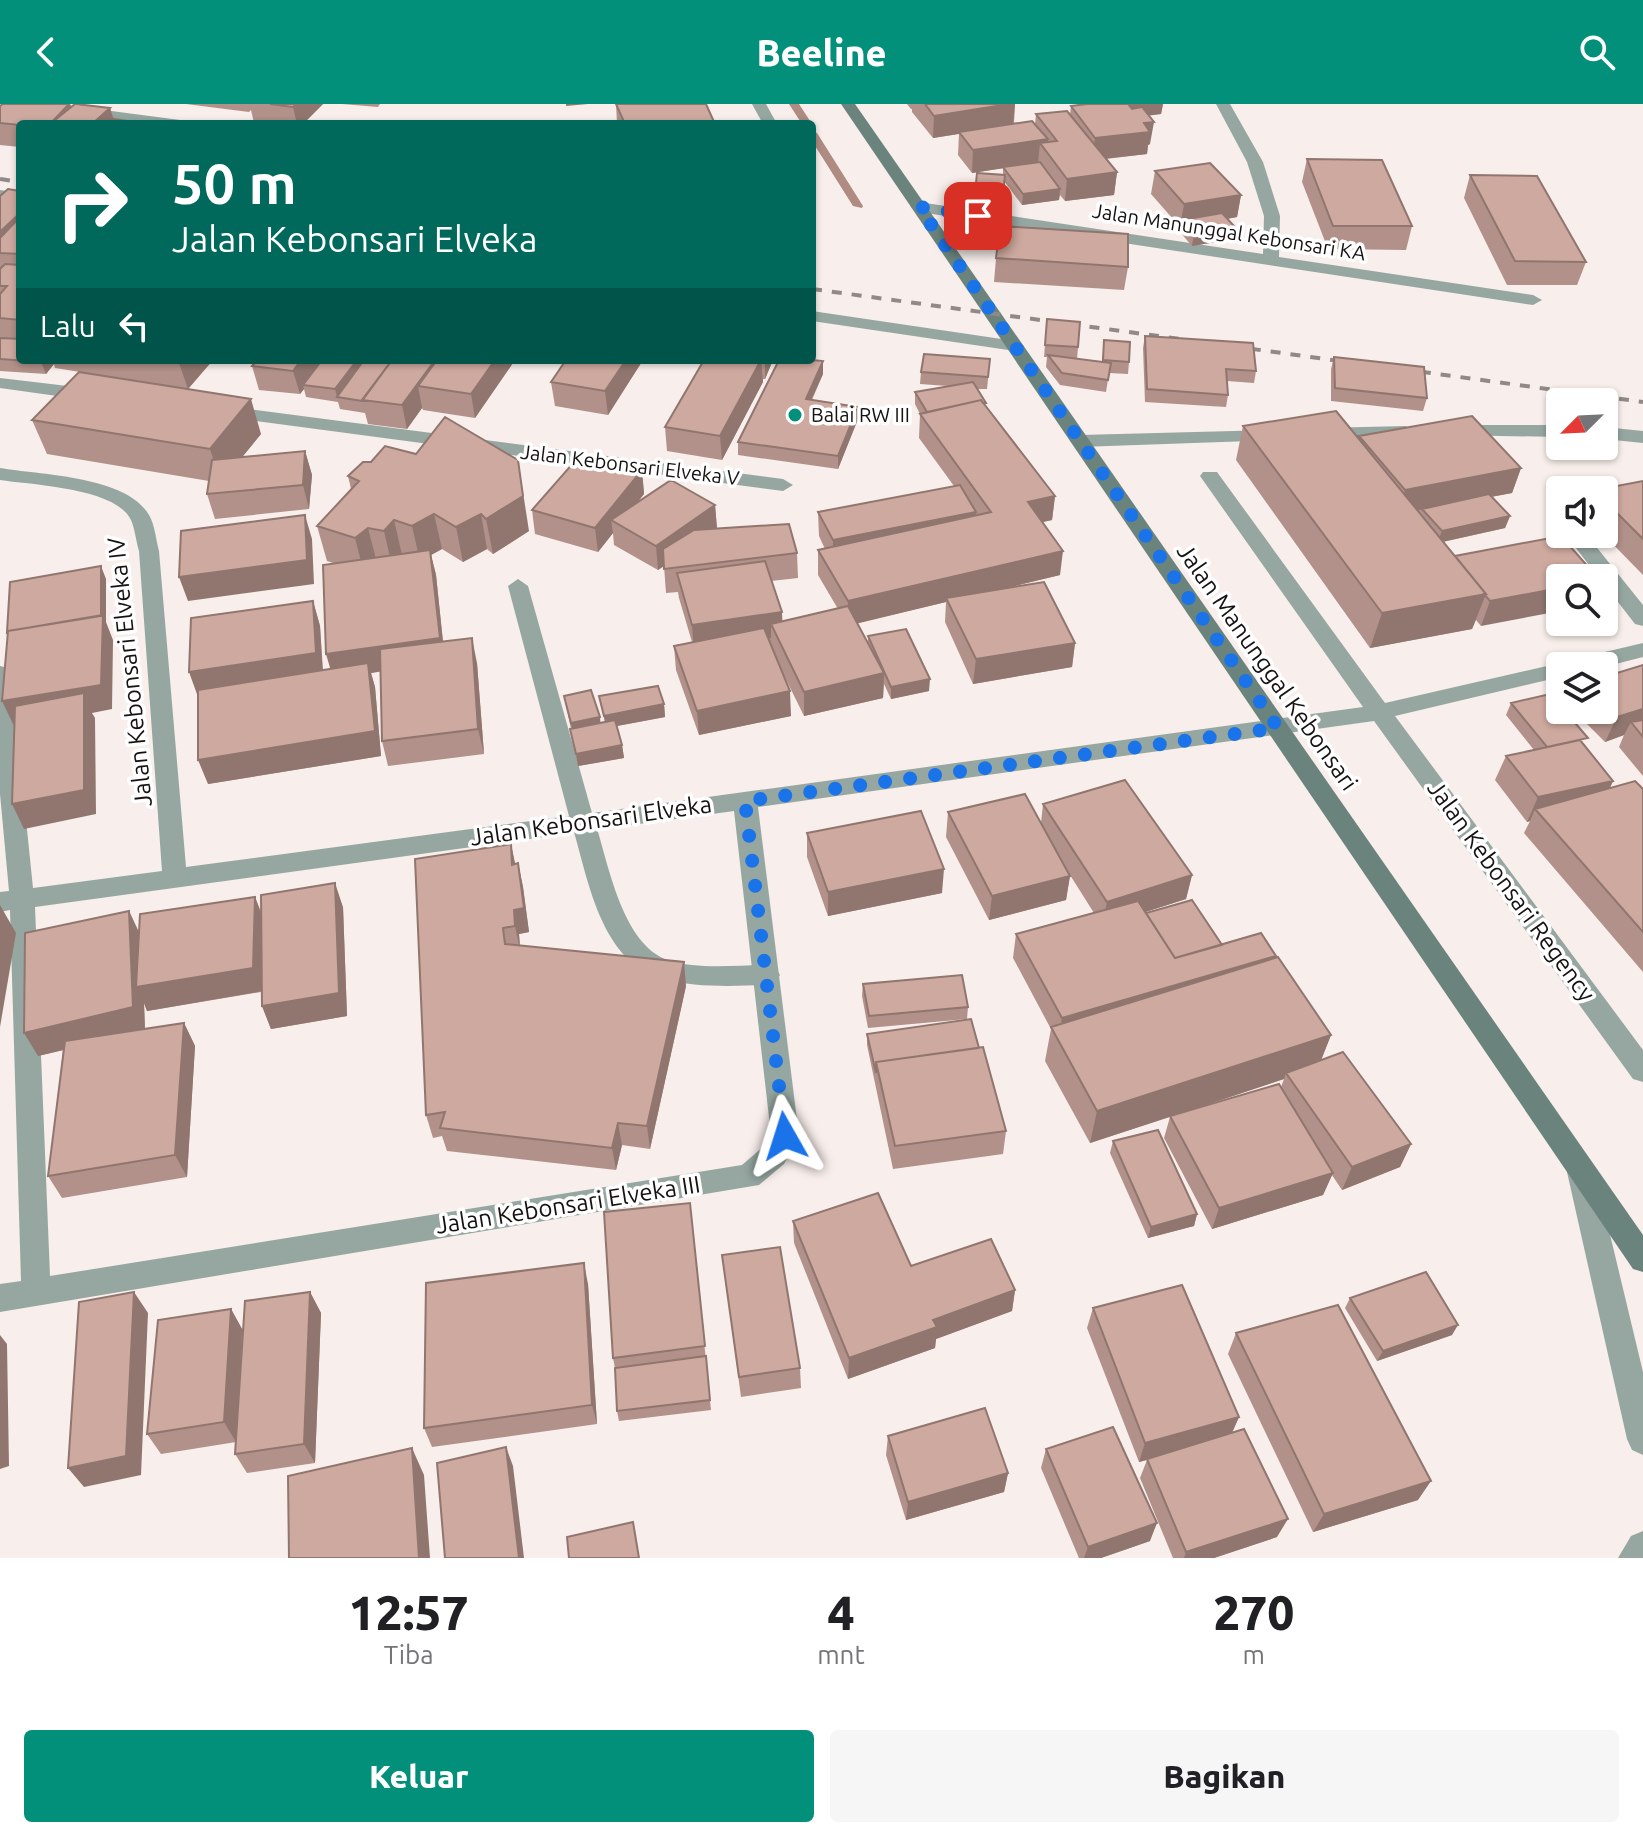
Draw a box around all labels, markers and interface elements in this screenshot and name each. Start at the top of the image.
icon: back [24,30,68,74]
icon: search [1575,30,1619,74]
text: Beeline [756,32,887,73]
icon: right [40,152,144,256]
text: 50 m [172,152,297,215]
pin [944,182,1012,250]
icon: arrive [956,194,1000,238]
street label: Jalan Manunggal Kebonsari KA [1091,199,1367,264]
text: Jalan Kebonsari Elveka [172,218,537,259]
icon: left [112,304,156,348]
text: Lalu [40,309,96,343]
north arrow [1546,388,1618,460]
map controls [1546,388,1618,724]
place label: Balai RW III [811,403,910,426]
marker: Balai RW III [786,406,804,424]
street label: Jalan Kebonsari Elveka V [519,440,741,489]
button: sound [1546,476,1618,548]
street label: Jalan Kebonsari Elveka IV [102,536,157,808]
street label: Jalan Manunggal Kebonsari [1172,538,1363,795]
button: search [1546,564,1618,636]
button: layers [1546,652,1618,724]
street label: Jalan Kebonsari Regency [1422,775,1601,1007]
street label: Jalan Kebonsari Elveka [468,790,713,851]
position arrow [743,1094,827,1178]
street label: Jalan Kebonsari Elveka III [434,1170,702,1239]
text: 12:57 [349,1585,469,1639]
text: 4 [827,1585,854,1639]
text: 270 [1213,1585,1294,1639]
text: Tiba [384,1640,434,1669]
text: mnt [817,1640,865,1669]
text: m [1243,1640,1265,1669]
button: Keluar [24,1730,814,1822]
button: Bagikan [830,1730,1619,1822]

